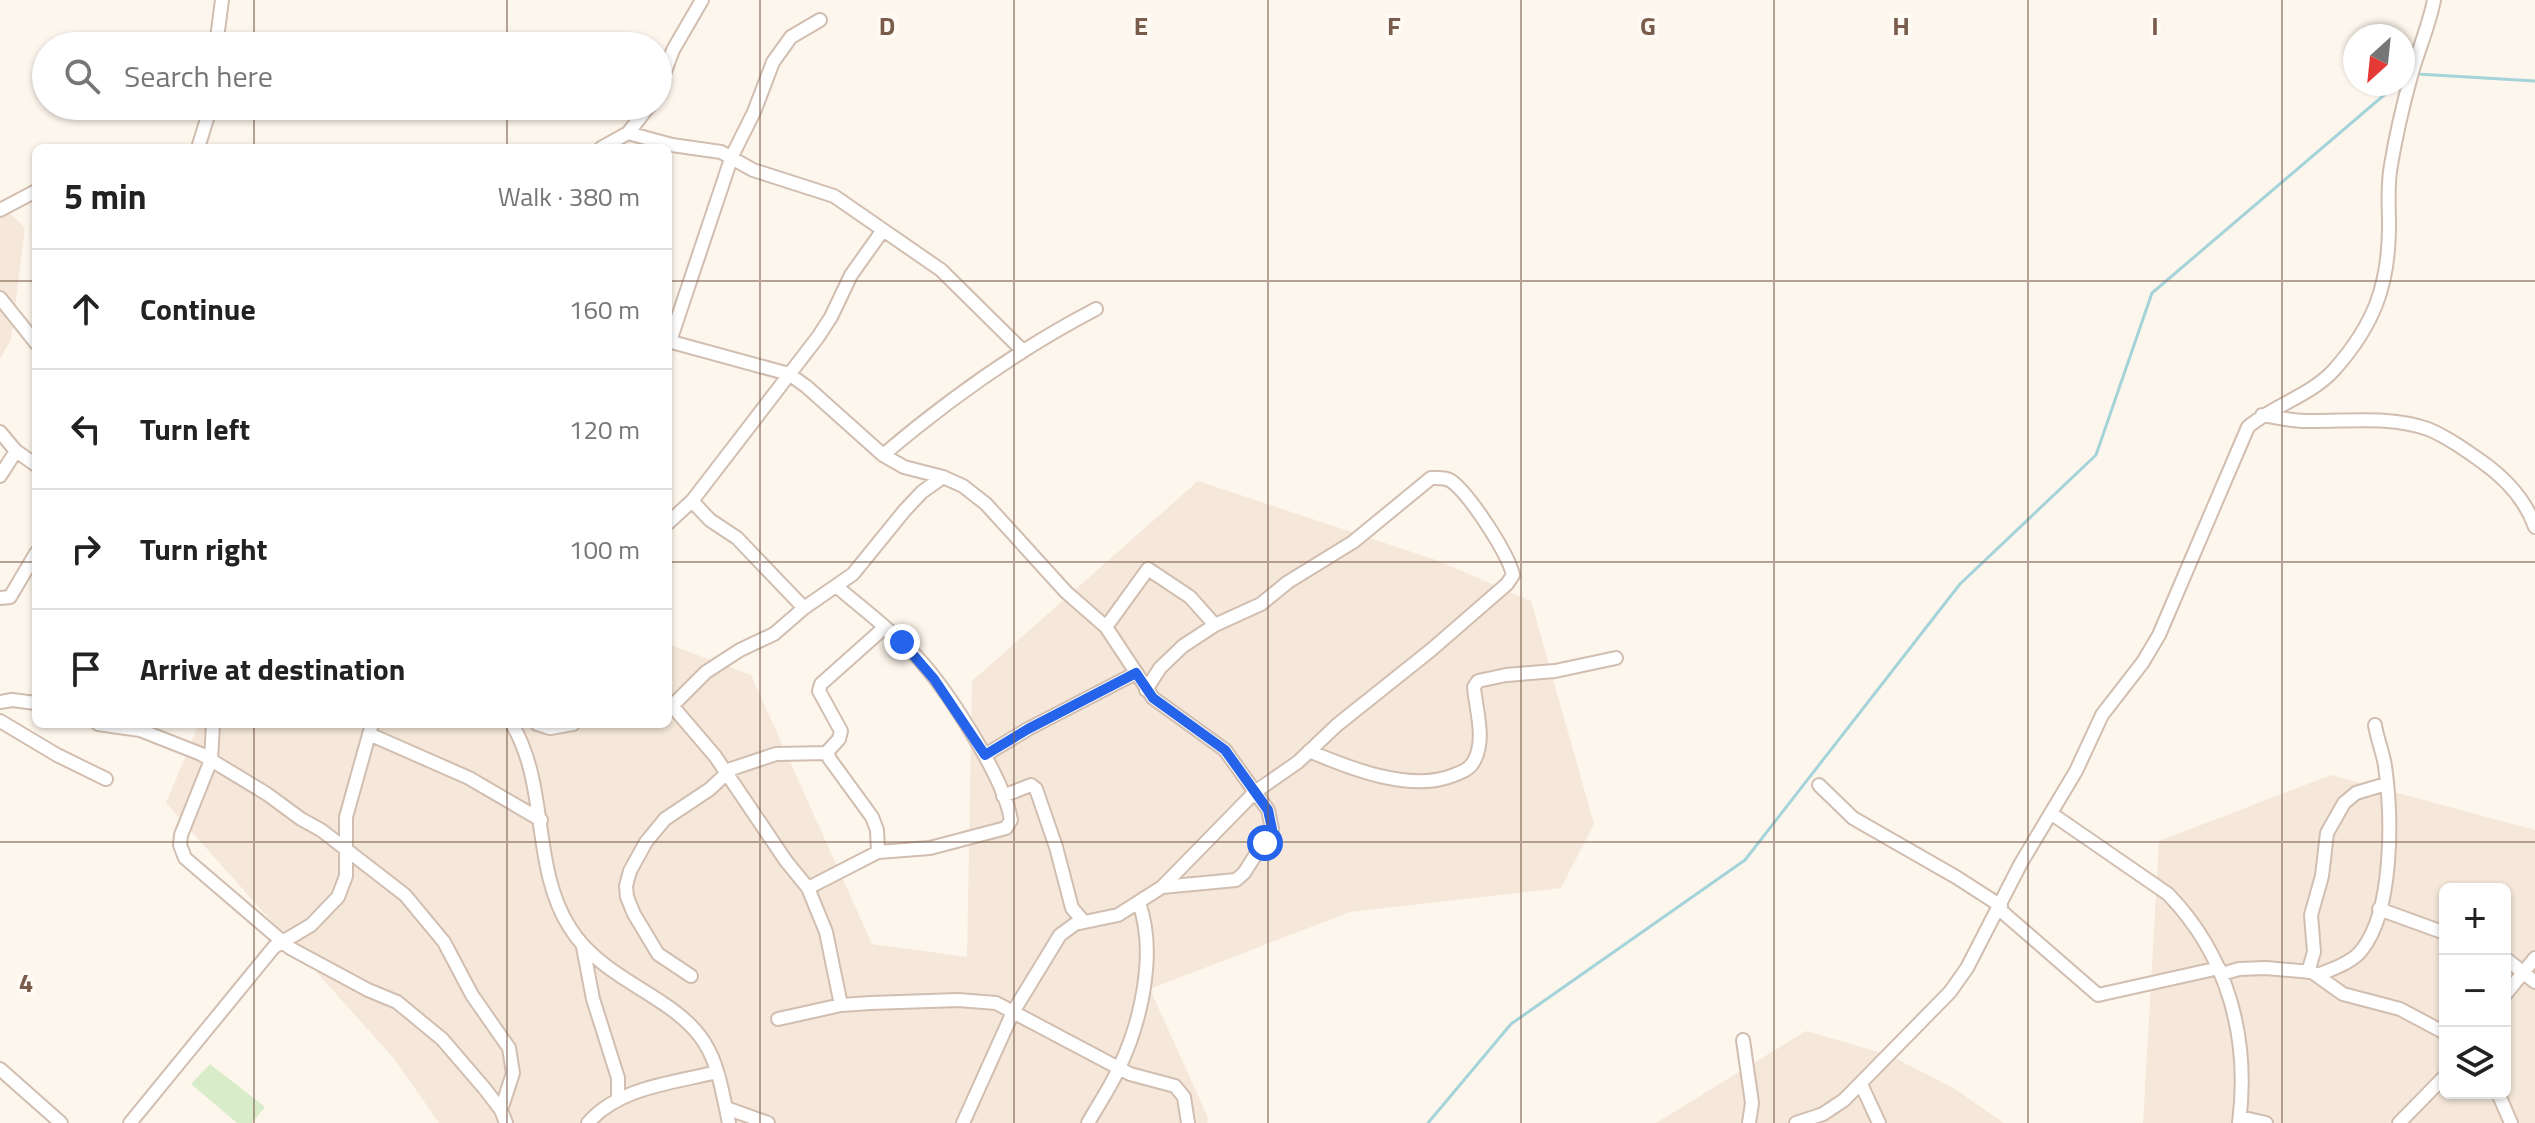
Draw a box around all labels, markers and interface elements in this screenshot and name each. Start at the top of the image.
text: D [879,6,895,45]
text: E [1134,6,1148,45]
text: F [1387,6,1401,45]
text: G [1640,6,1656,45]
text: H [1892,6,1910,45]
text: I [2151,6,2159,45]
north arrow [2343,24,2415,96]
search box [32,32,672,120]
text: Search here [124,53,273,99]
icon: search [60,54,104,98]
text: 5 min [64,170,147,222]
text: Walk · 380 m [498,177,640,216]
text: Continue [140,286,256,332]
icon: ahead [64,287,108,331]
text: 160 m [569,290,640,329]
text: Turn left [140,406,250,452]
icon: left [64,407,108,451]
text: 120 m [569,410,640,449]
text: Turn right [140,526,268,572]
icon: right [64,527,108,571]
text: 100 m [569,530,640,569]
route end [884,624,920,660]
text: Arrive at destination [140,646,405,692]
icon: arrive [64,647,108,691]
route start [1247,825,1283,861]
map controls [2439,883,2511,1099]
button: + [2439,883,2511,955]
button: − [2439,955,2511,1027]
text: 4 [19,963,33,1002]
button: layers [2439,1027,2511,1099]

